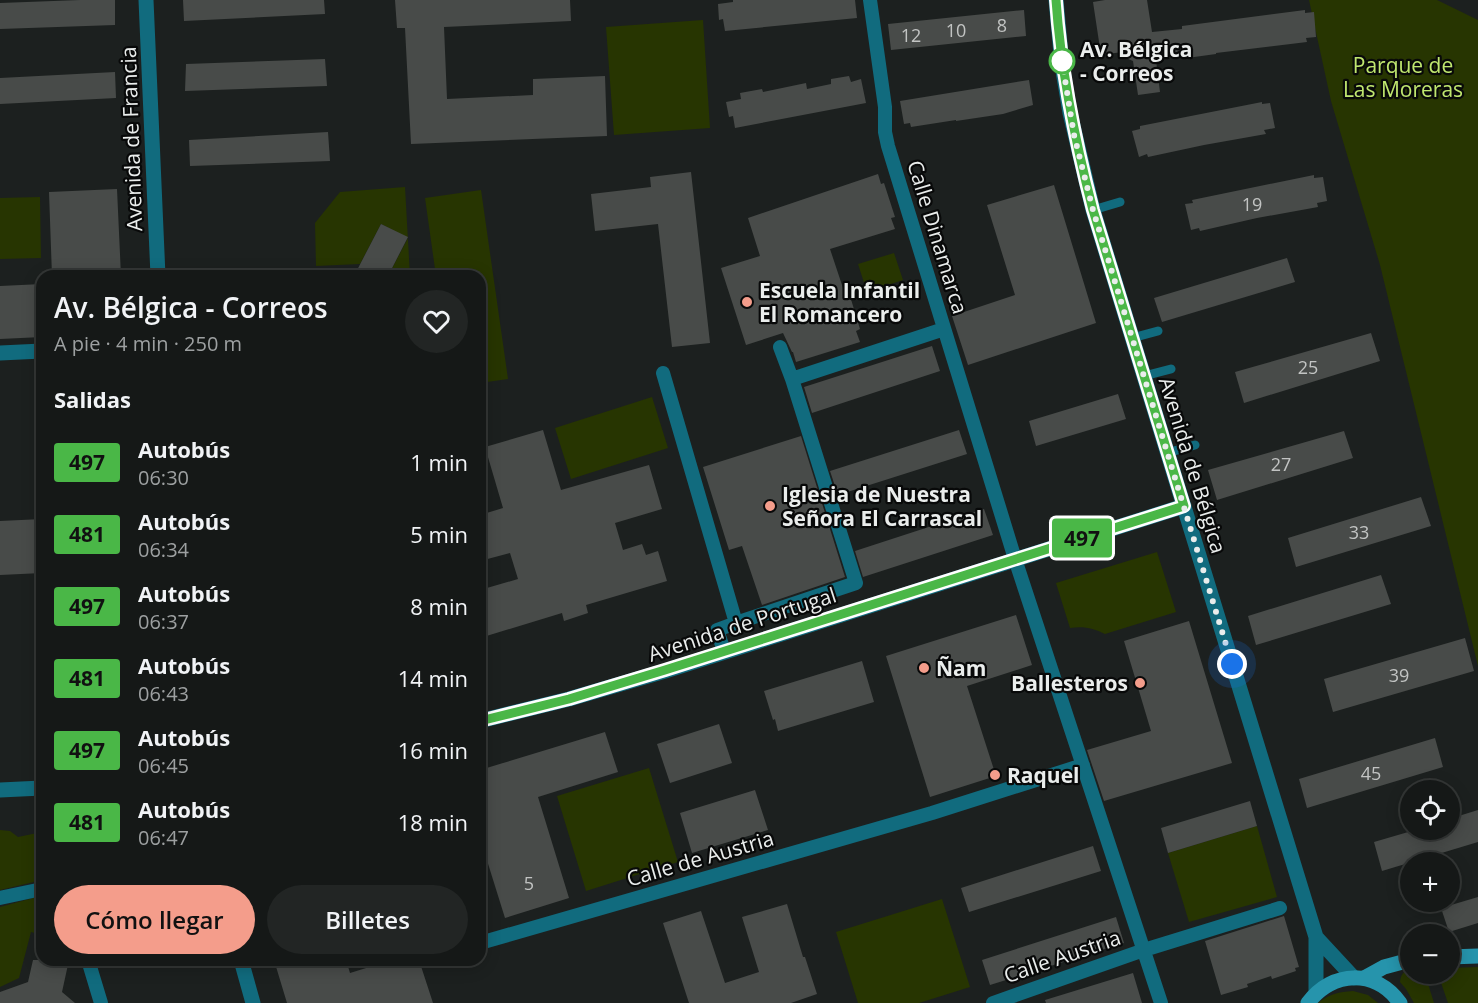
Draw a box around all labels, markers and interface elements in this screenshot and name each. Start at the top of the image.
house number: 8 [997,13,1007,37]
house number: 10 [946,18,966,42]
house number: 12 [901,23,921,47]
place label: Av. Bélgica - Correos [1080,35,1193,87]
street label: Avenida de Francia [114,46,148,232]
marker: Av. Bélgica - Correos [1049,48,1075,74]
park label: Parque de Las Moreras [1343,51,1463,103]
street label: Calle Dinamarca [901,157,975,317]
house number: 19 [1242,192,1262,216]
place label: Escuela Infantil El Romancero [759,276,920,328]
text: Av. Bélgica - Correos [54,288,328,326]
button: heart [405,290,468,353]
marker: Escuela Infantil El Romancero [740,295,754,309]
text: A pie · 4 min · 250 m [54,330,242,357]
house number: 25 [1298,355,1318,379]
street label: Avenida de Bélgica [1153,373,1233,557]
text: Salidas [54,384,131,414]
text: Autobús [138,434,230,464]
text: 1 min [410,447,468,477]
text: 497 [69,448,105,476]
house number: 27 [1271,452,1291,476]
text: 06:30 [138,464,189,491]
place label: Iglesia de Nuestra Señora El Carrascal [782,480,982,532]
marker: Iglesia de Nuestra Señora El Carrascal [763,499,777,513]
text: Autobús [138,506,230,536]
line badge: 497 [1048,518,1116,558]
text: 5 min [410,519,468,549]
text: 481 [69,520,105,548]
house number: 33 [1349,520,1369,544]
text: 497 [1064,524,1100,552]
text: 06:34 [138,536,189,563]
text: Autobús [138,578,230,608]
street label: Avenida de Portugal [644,580,840,668]
text: 8 min [410,591,468,621]
text: 497 [69,592,105,620]
text: 06:37 [138,608,189,635]
your location [1217,649,1247,679]
text: Autobús [138,650,230,680]
place label: Ñam [936,654,986,682]
marker: Ñam [917,661,931,675]
text: 14 min [398,663,468,693]
house number: 39 [1389,663,1409,687]
text: 481 [69,664,105,692]
place label: Ballesteros [1011,669,1128,697]
marker: Ballesteros [1133,676,1147,690]
text: 06:43 [138,680,189,707]
text: Autobús [138,722,230,752]
text: 16 min [398,735,468,765]
text: 497 [69,736,105,764]
text: 06:45 [138,752,189,779]
place label: Raquel [1007,761,1079,789]
house number: 45 [1361,761,1381,785]
marker: Raquel [988,768,1002,782]
map controls [1400,780,1460,984]
button: locate [1400,780,1460,840]
text: Autobús [138,794,230,824]
text: 18 min [398,807,468,837]
text: 481 [69,808,105,836]
text: 06:47 [138,824,189,851]
street label: Calle de Austria [623,824,777,892]
button: + [1400,852,1460,912]
house number: 5 [524,871,534,895]
button: Cómo llegar [54,885,255,954]
button: Billetes [267,885,468,954]
street label: Calle Austria [1000,923,1124,989]
button: − [1400,924,1460,984]

